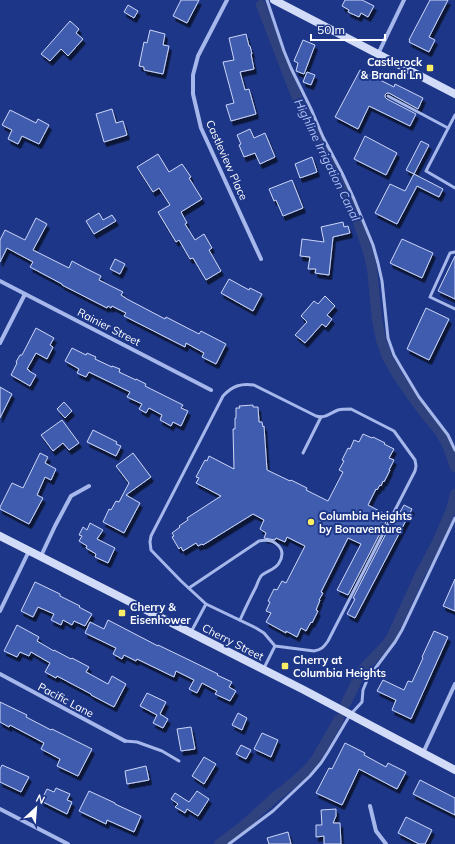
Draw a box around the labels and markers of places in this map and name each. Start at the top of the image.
place label: Castlerock & Brandi Ln [361,55,423,82]
marker: Castlerock & Brandi Ln [425,63,435,73]
place label: Columbia Heights by Bonaventure [319,509,413,536]
marker: Columbia Heights by Bonaventure [306,517,316,527]
place label: Cherry & Eisenhower [130,600,191,627]
marker: Cherry & Eisenhower [117,608,127,618]
place label: Cherry at Columbia Heights [293,653,387,680]
marker: Cherry at Columbia Heights [280,661,290,671]

